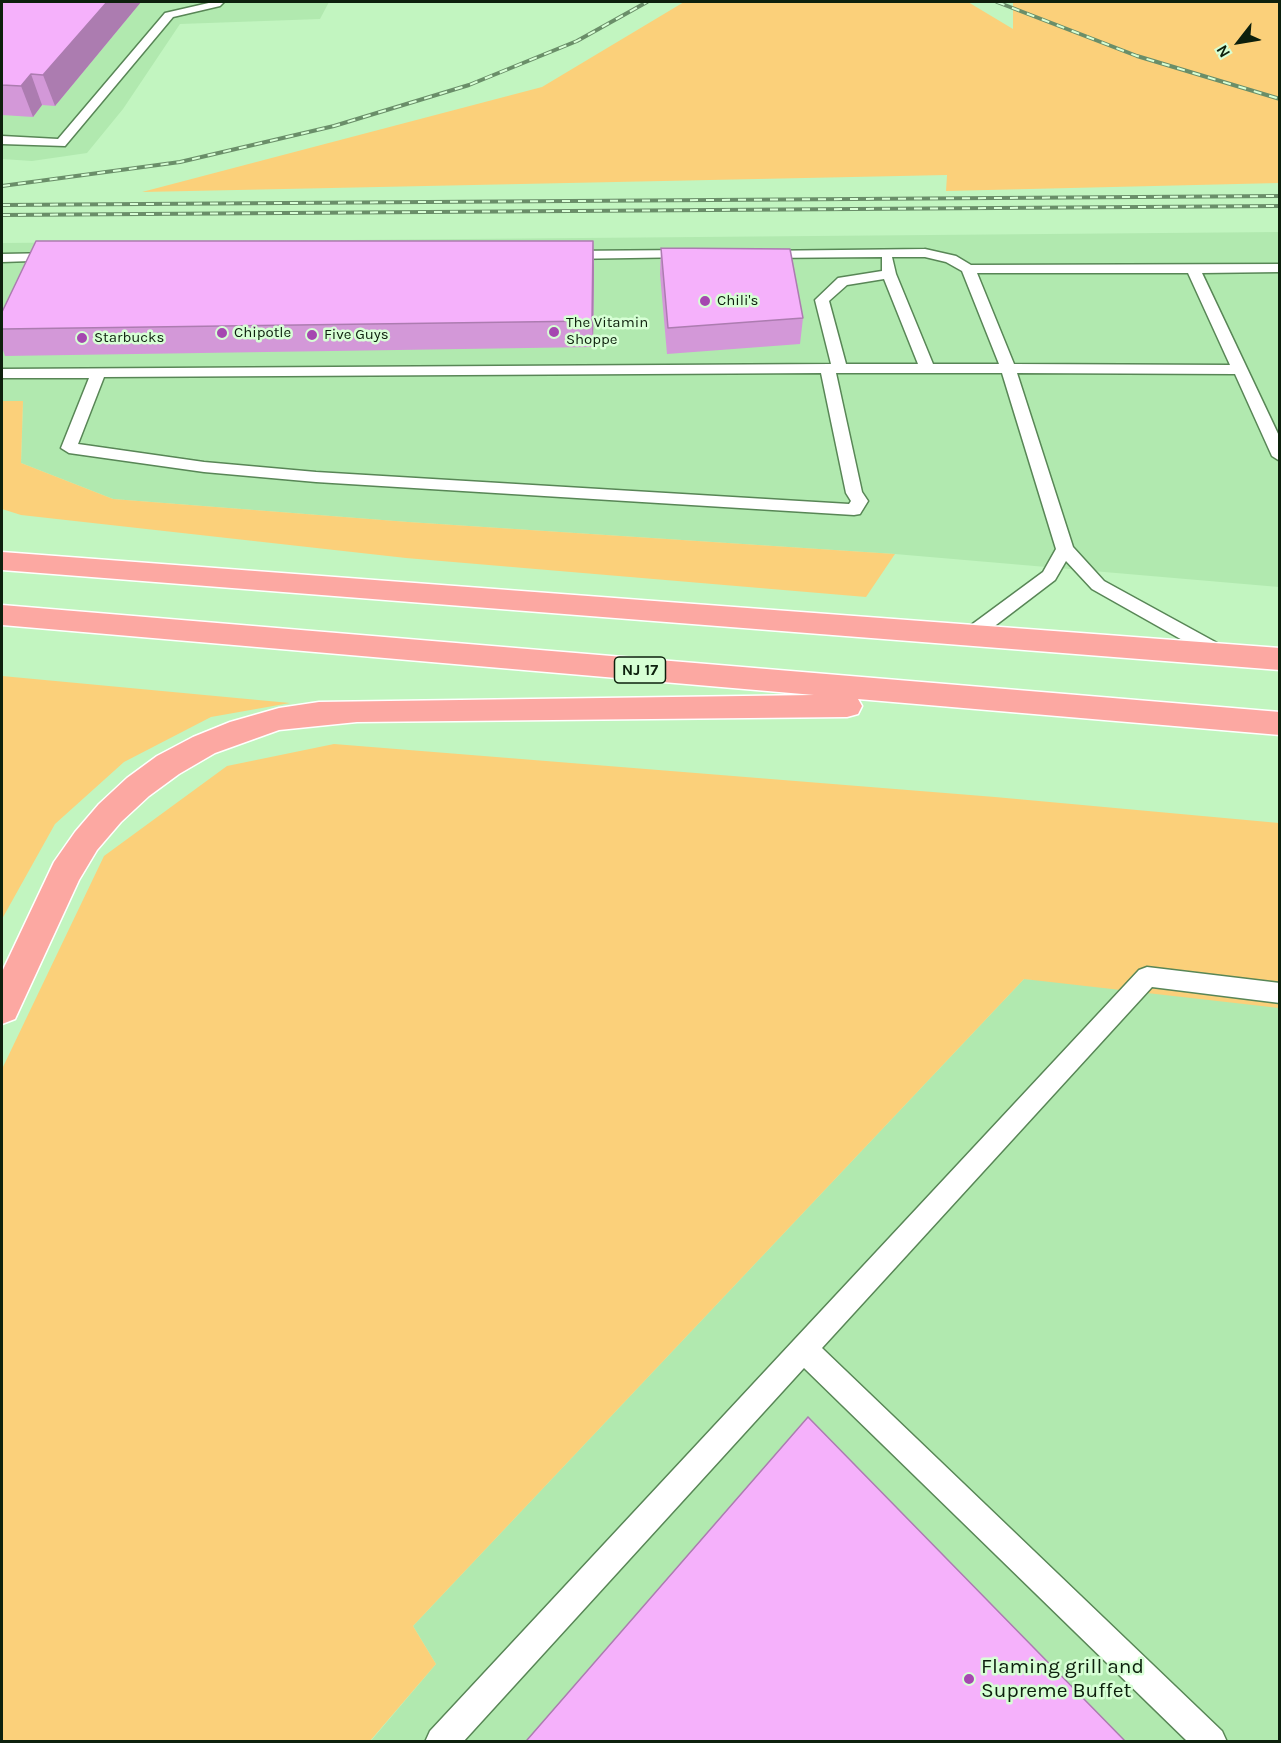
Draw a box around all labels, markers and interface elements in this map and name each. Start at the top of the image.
north arrow [1209,12,1269,72]
text: N [1212,42,1234,61]
place label: Chili's [717,292,758,310]
marker: Chili's [698,294,712,308]
place label: The Vitamin Shoppe [566,314,648,349]
place label: Chipotle [234,324,291,342]
marker: The Vitamin Shoppe [547,325,561,339]
marker: Chipotle [215,326,229,340]
place label: Five Guys [324,326,389,344]
marker: Five Guys [305,328,319,342]
place label: Starbucks [94,329,164,347]
marker: Starbucks [75,331,89,345]
road number: NJ 17 [614,657,666,683]
place label: Flaming grill and Supreme Buffet [981,1654,1144,1704]
marker: Flaming grill and Supreme Buffet [962,1672,976,1686]

